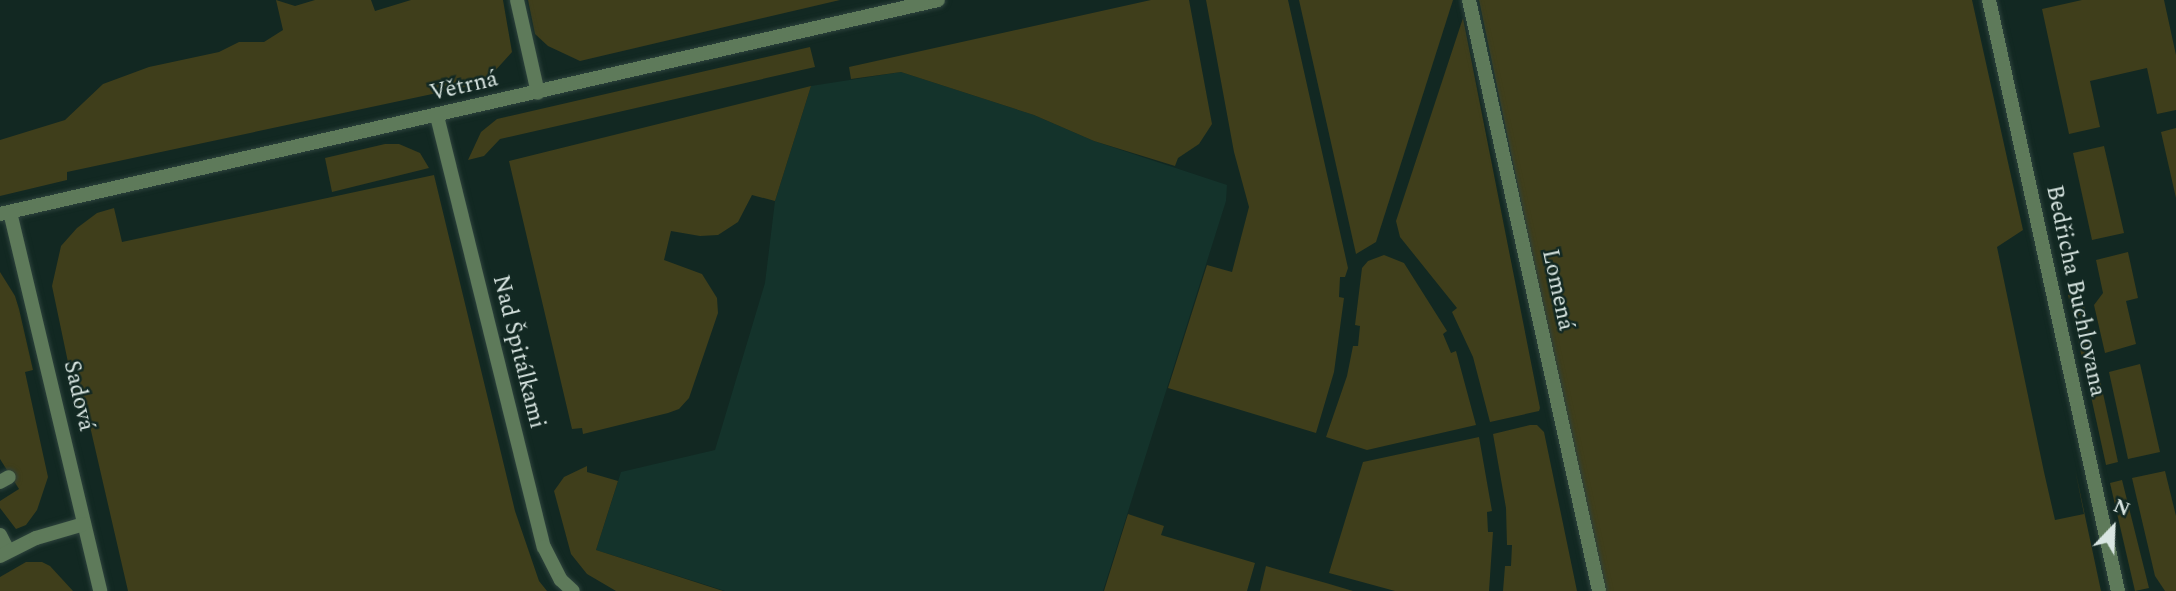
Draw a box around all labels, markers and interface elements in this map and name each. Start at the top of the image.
street label: Větrná [427,66,501,108]
street label: Bedřicha Buchlovana [2039,183,2111,399]
street label: Lomená [1535,247,1579,333]
street label: Nad Špitálkami [486,272,550,432]
street label: Sadová [57,358,99,434]
text: N [2109,492,2134,525]
north arrow [2078,493,2148,563]

